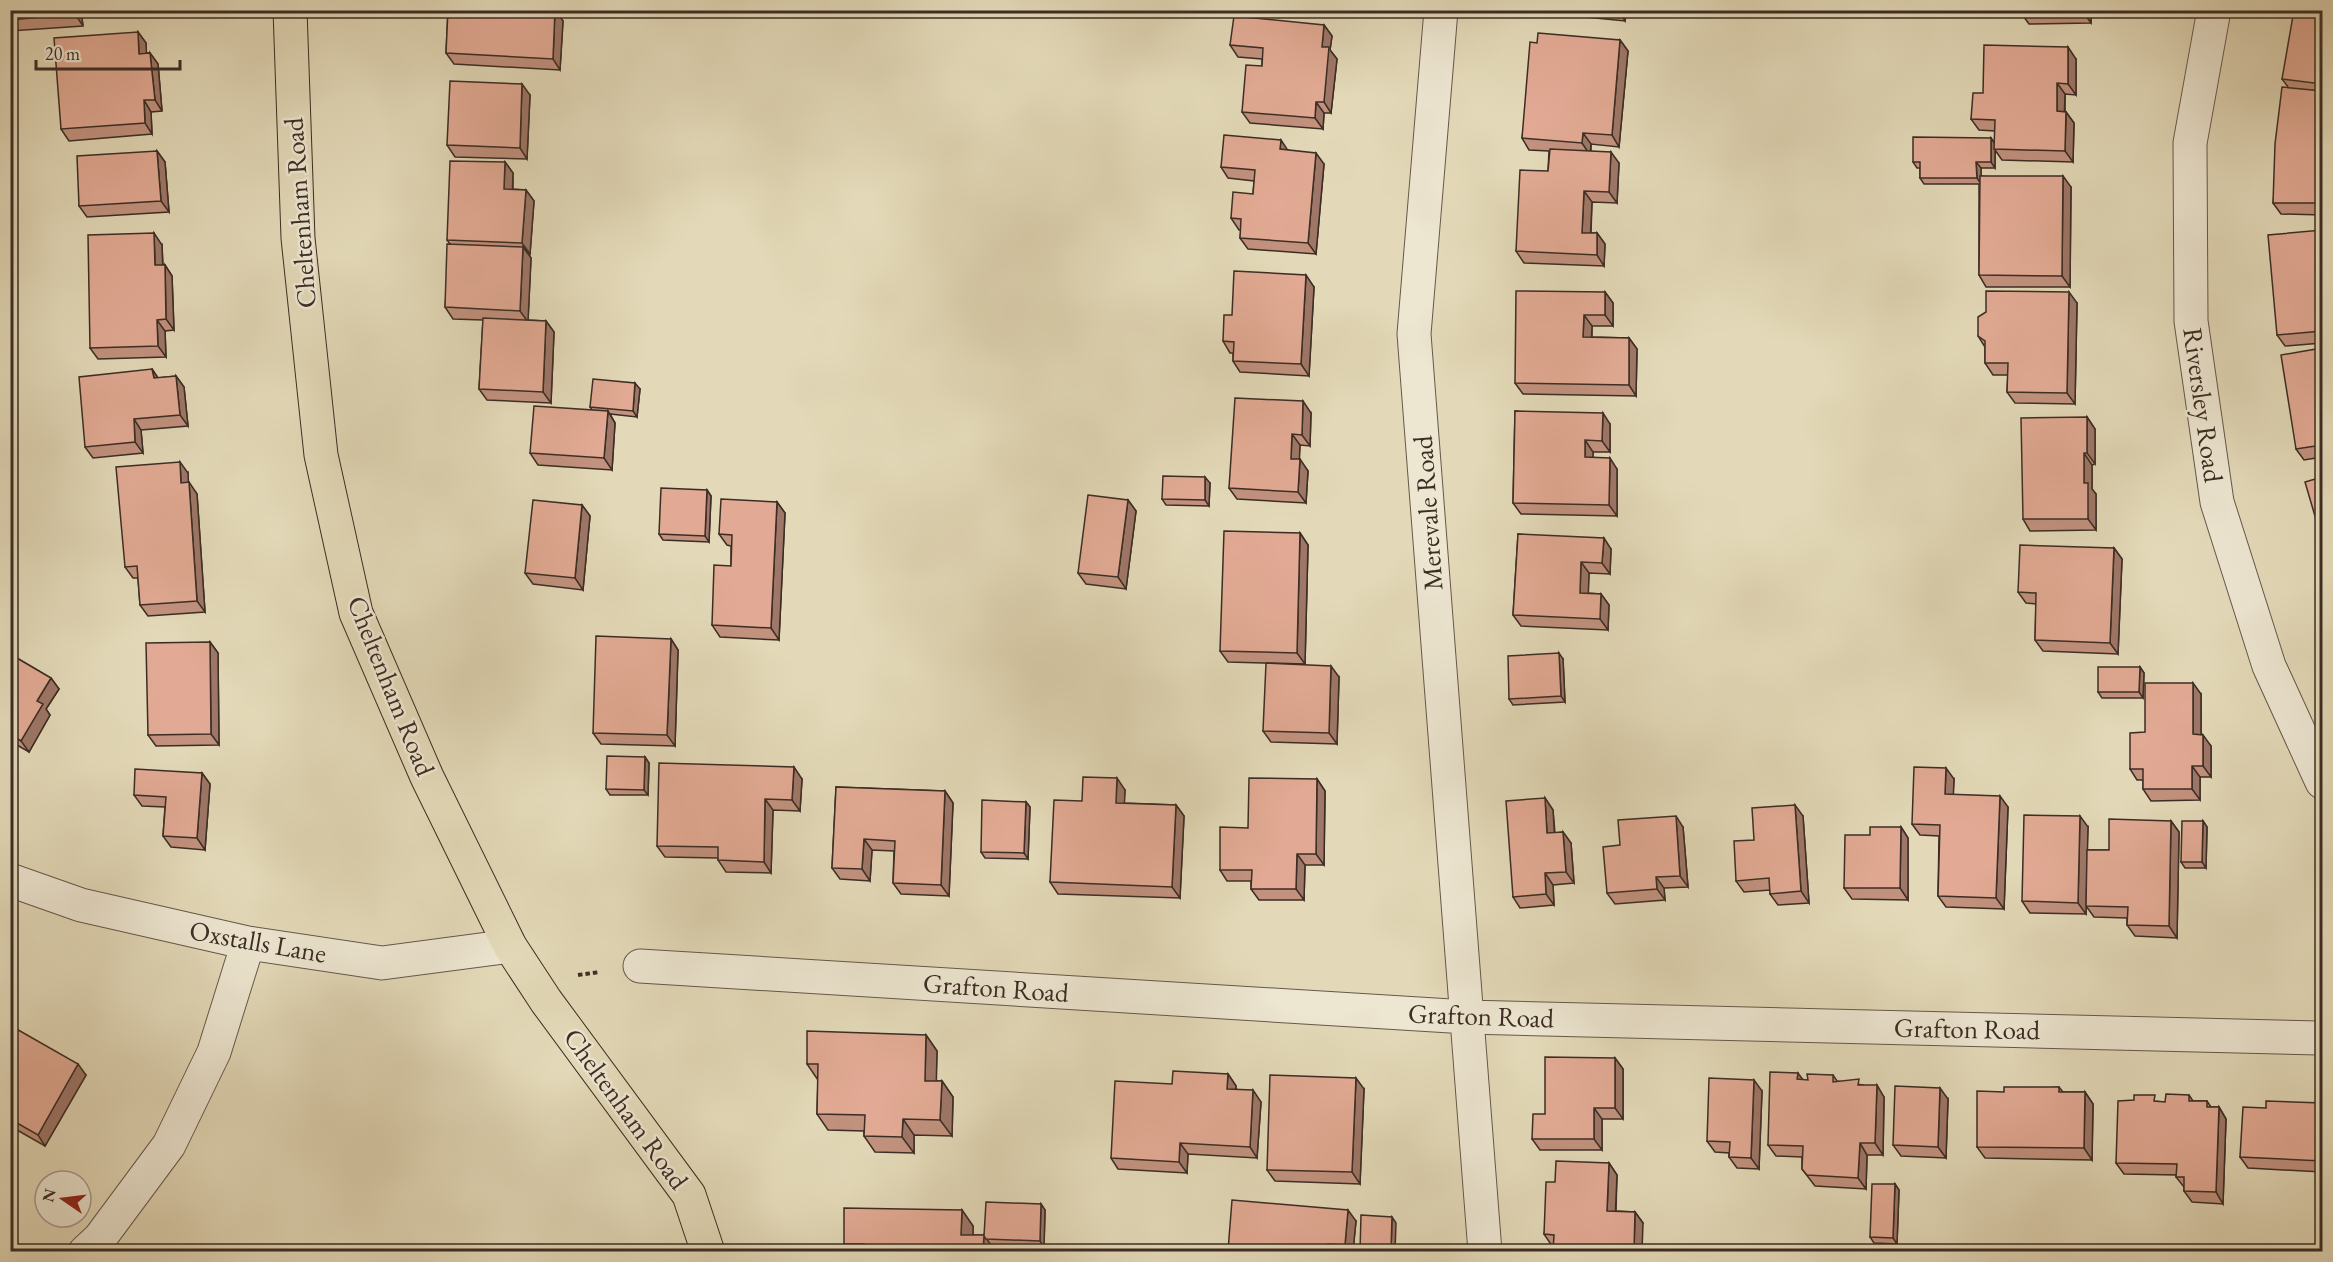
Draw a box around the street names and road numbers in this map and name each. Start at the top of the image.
street label: Cheltenham Road [275,116,324,309]
street label: Riversley Road [2175,325,2232,485]
street label: Merevale Road [1405,434,1450,592]
street label: Cheltenham Road [339,591,444,781]
street label: Oxstalls Lane [187,912,329,971]
street label: Grafton Road [922,965,1070,1010]
street label: Grafton Road [1407,995,1555,1036]
street label: Grafton Road [1894,1010,2041,1047]
street label: Cheltenham Road [556,1021,697,1197]

